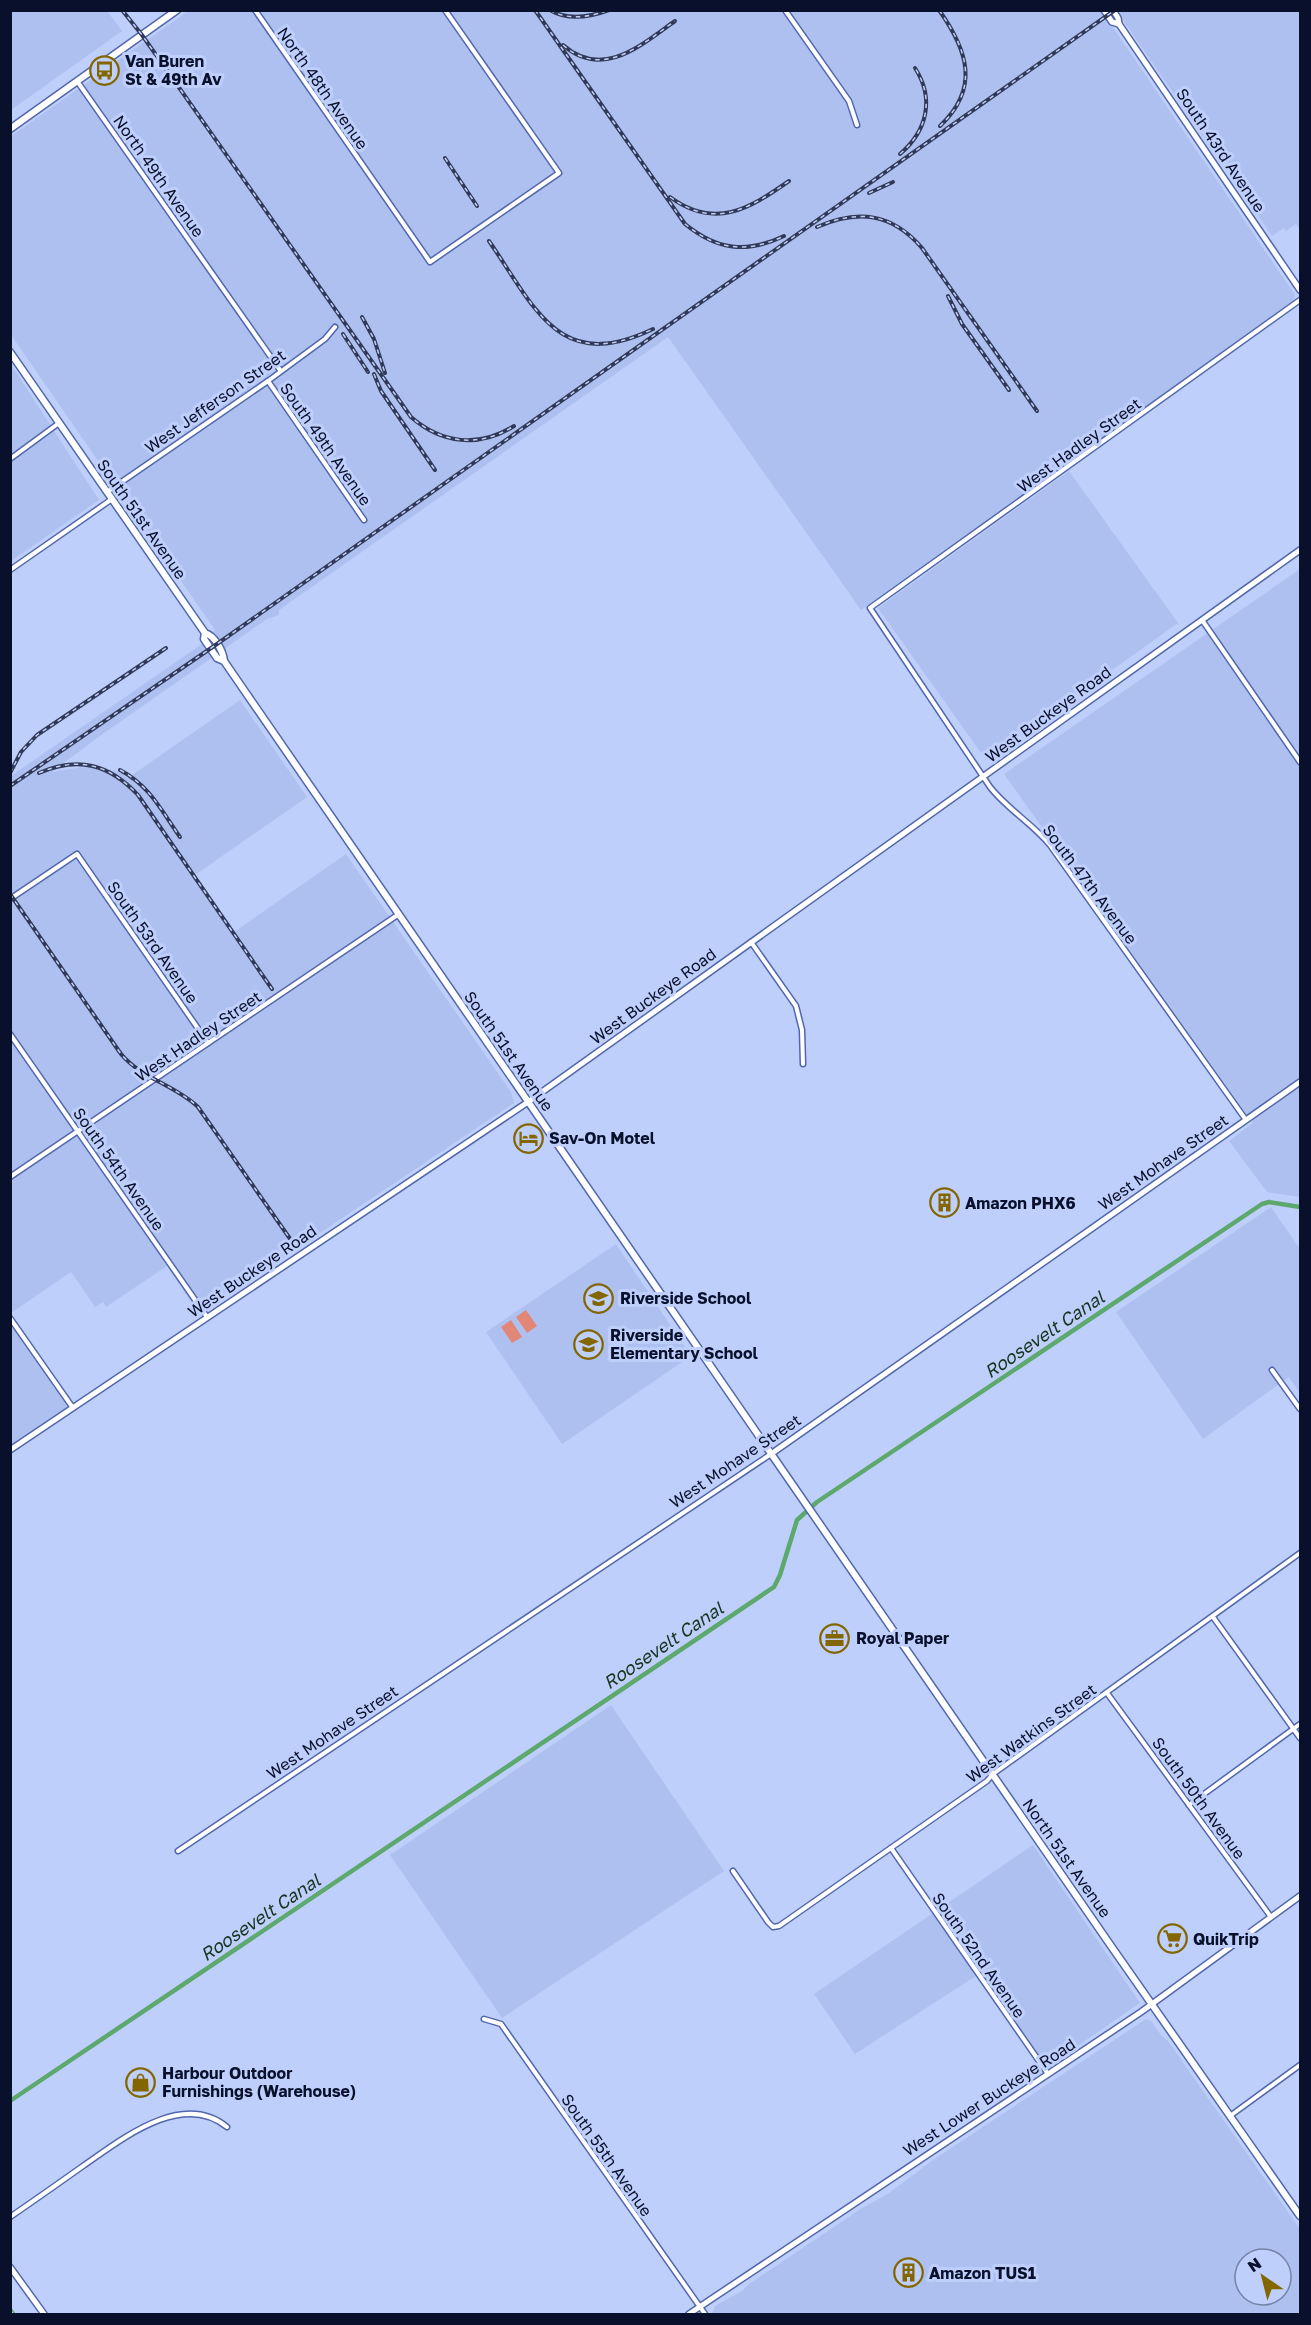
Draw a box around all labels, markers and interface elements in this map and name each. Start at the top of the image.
street label: North 48th Avenue [273,23,373,153]
place label: Van Buren St & 49th Av [125,51,222,89]
bus stop icon: Van Buren St & 49th Av [88,54,120,86]
street label: South 43rd Avenue [1172,84,1270,216]
street label: North 49th Avenue [109,111,209,241]
street label: West Jefferson Street [141,345,289,457]
street label: South 49th Avenue [276,378,376,510]
street label: West Hadley Street [1013,393,1145,497]
street label: South 51st Avenue [93,455,191,583]
street label: West Buckeye Road [981,662,1115,766]
street label: South 47th Avenue [1038,820,1142,948]
street label: South 53rd Avenue [103,877,203,1007]
street label: West Buckeye Road [586,944,720,1048]
street label: West Hadley Street [131,986,265,1086]
street label: South 51st Avenue [460,987,558,1115]
street label: South 54th Avenue [69,1104,169,1234]
street label: West Mohave Street [1094,1110,1232,1214]
hotel icon: Sav-On Motel [512,1122,544,1154]
place label: Sav-On Motel [549,1128,656,1148]
building icon: Amazon PHX6 [928,1187,960,1219]
place label: Amazon PHX6 [965,1193,1076,1213]
street label: West Buckeye Road [184,1221,320,1321]
school or university icon: Riverside School [583,1282,615,1314]
water label: Roosevelt Canal [980,1285,1109,1382]
place label: Riverside School [620,1288,752,1308]
place label: Riverside Elementary School [610,1325,759,1363]
school or university icon: Riverside Elementary School [573,1328,605,1360]
street label: West Mohave Street [666,1410,804,1512]
water label: Roosevelt Canal [599,1596,728,1693]
office icon: Royal Paper [819,1622,851,1654]
place label: Royal Paper [856,1628,949,1648]
street label: West Watkins Street [962,1679,1100,1787]
street label: West Mohave Street [263,1681,401,1783]
street label: South 50th Avenue [1148,1733,1250,1863]
street label: North 51st Avenue [1018,1795,1116,1921]
water label: Roosevelt Canal [196,1868,325,1965]
street label: South 52nd Avenue [928,1888,1030,2022]
supermarket icon: QuikTrip [1156,1923,1188,1955]
place label: QuikTrip [1193,1929,1259,1949]
street label: West Lower Buckeye Road [899,2034,1079,2160]
place label: Harbour Outdoor Furnishings (Warehouse) [162,2063,356,2101]
shop icon: Harbour Outdoor Furnishings (Warehouse) [125,2066,157,2098]
street label: South 55th Avenue [557,2090,657,2220]
north arrow [1233,2247,1293,2307]
text: N [1244,2253,1265,2276]
building icon: Amazon TUS1 [892,2257,924,2289]
place label: Amazon TUS1 [929,2263,1036,2283]

